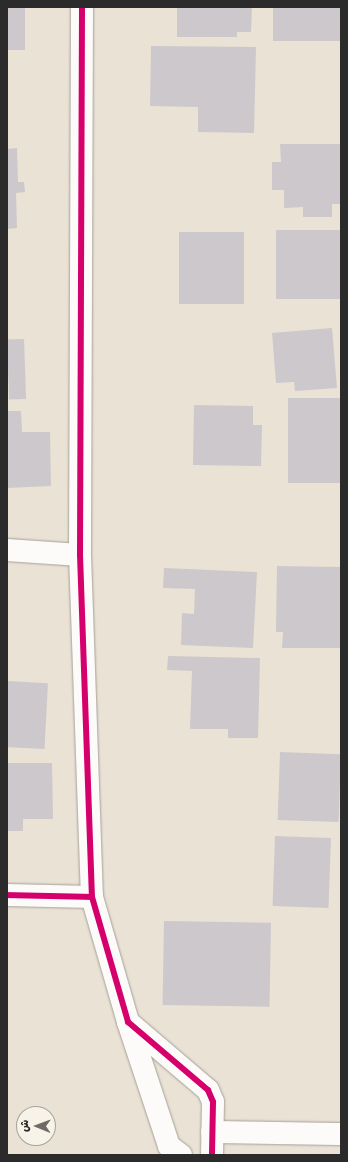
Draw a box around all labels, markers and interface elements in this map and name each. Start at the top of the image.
north arrow [16,1106,56,1146]
text: ش [18,1120,31,1132]

